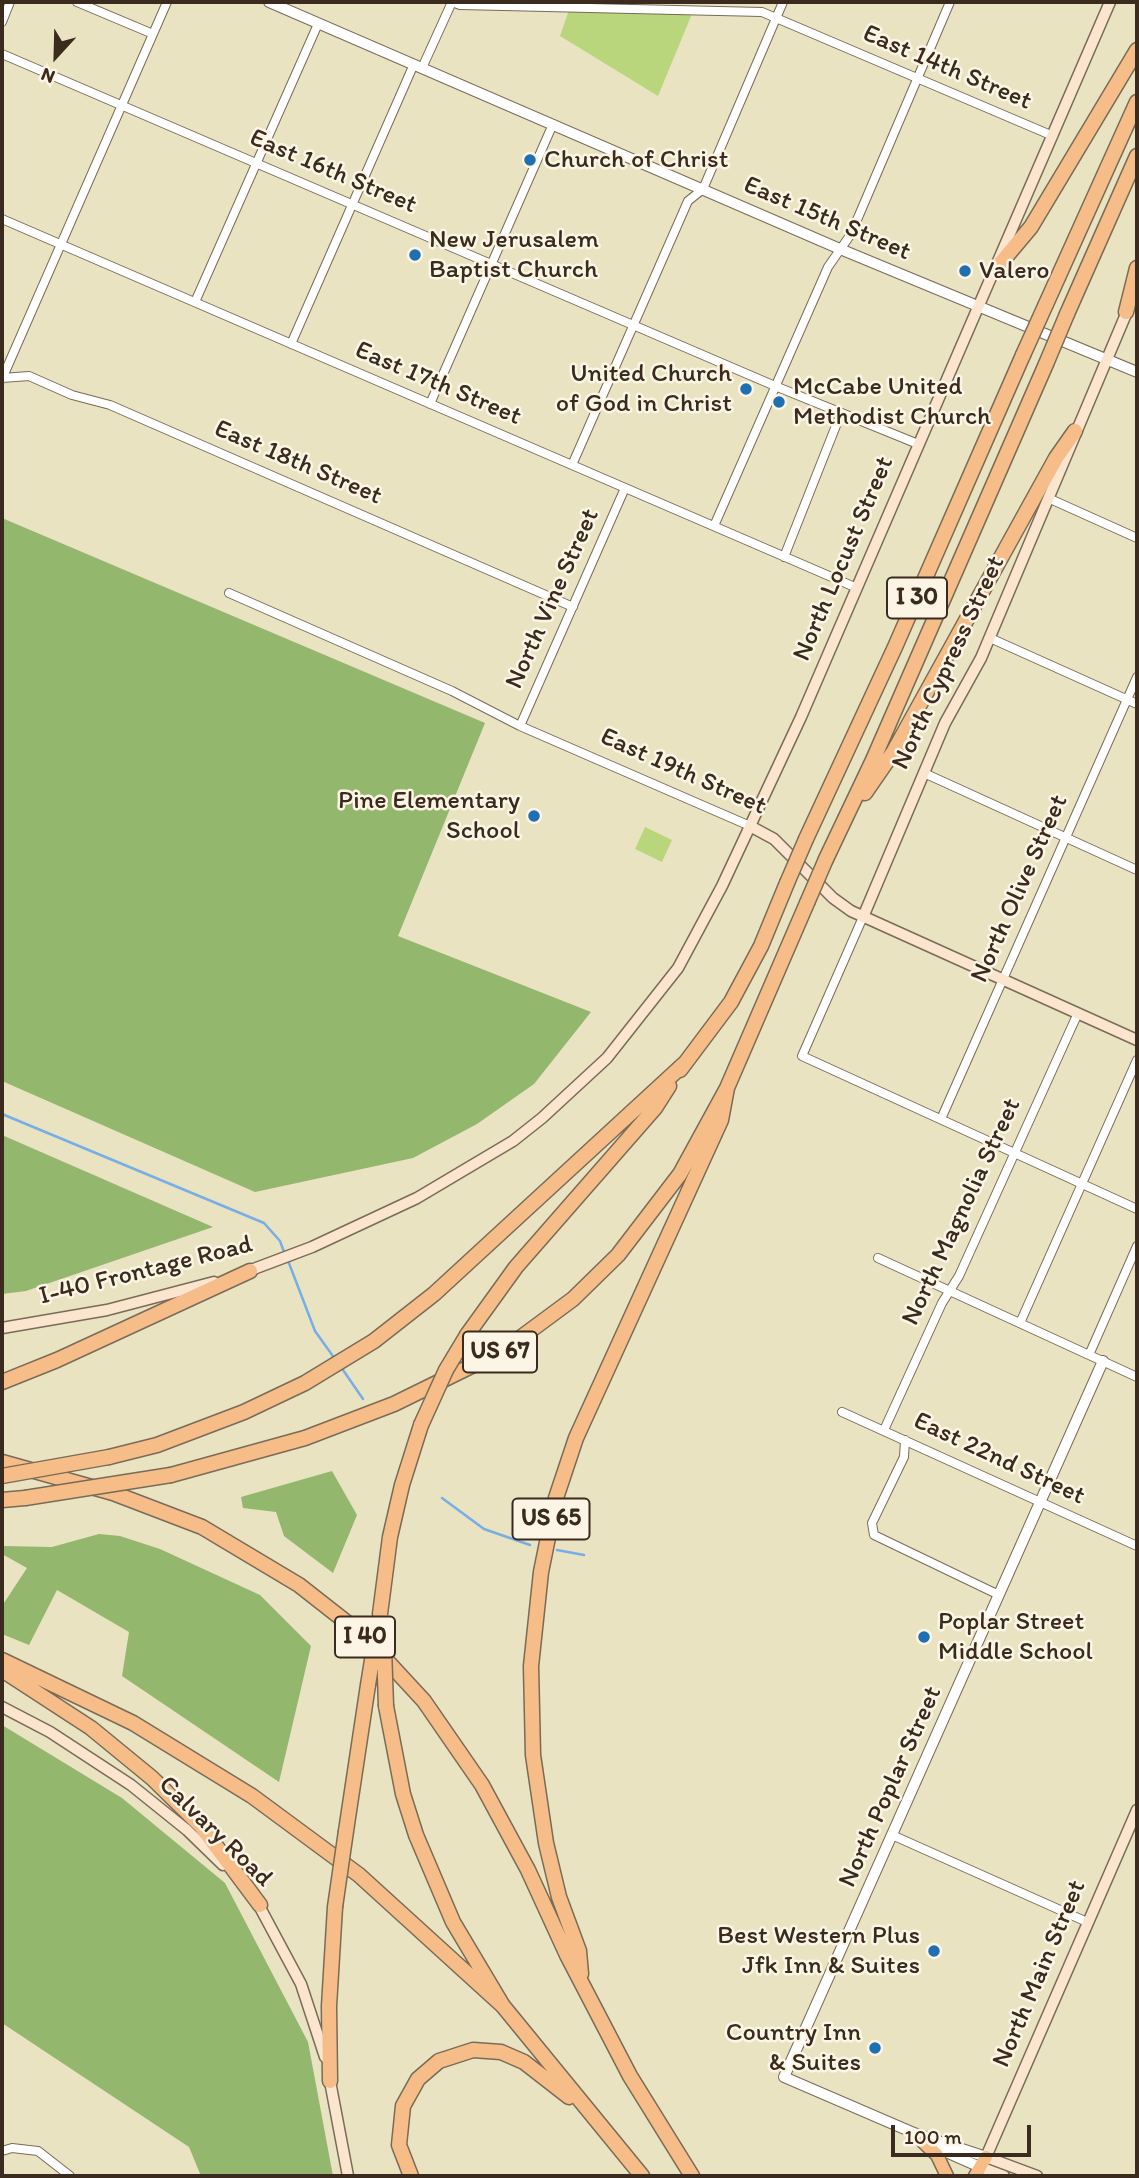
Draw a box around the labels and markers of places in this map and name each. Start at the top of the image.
place label: Church of Christ [544,144,728,176]
marker: Church of Christ [522,152,538,168]
place label: New Jerusalem Baptist Church [429,224,599,286]
marker: New Jerusalem Baptist Church [407,247,423,263]
place label: Valero [979,255,1050,287]
marker: Valero [957,263,973,279]
place label: United Church of God in Christ [556,358,732,420]
place label: McCabe United Methodist Church [793,371,991,432]
marker: United Church of God in Christ [738,381,754,397]
marker: McCabe United Methodist Church [771,394,787,410]
place label: Pine Elementary School [338,785,520,846]
marker: Pine Elementary School [526,808,542,824]
place label: Poplar Street Middle School [938,1606,1093,1668]
marker: Poplar Street Middle School [916,1629,932,1645]
place label: Best Western Plus Jfk Inn & Suites [717,1920,920,1982]
marker: Best Western Plus Jfk Inn & Suites [926,1943,942,1959]
place label: Country Inn & Suites [726,2017,861,2078]
marker: Country Inn & Suites [867,2040,883,2056]

